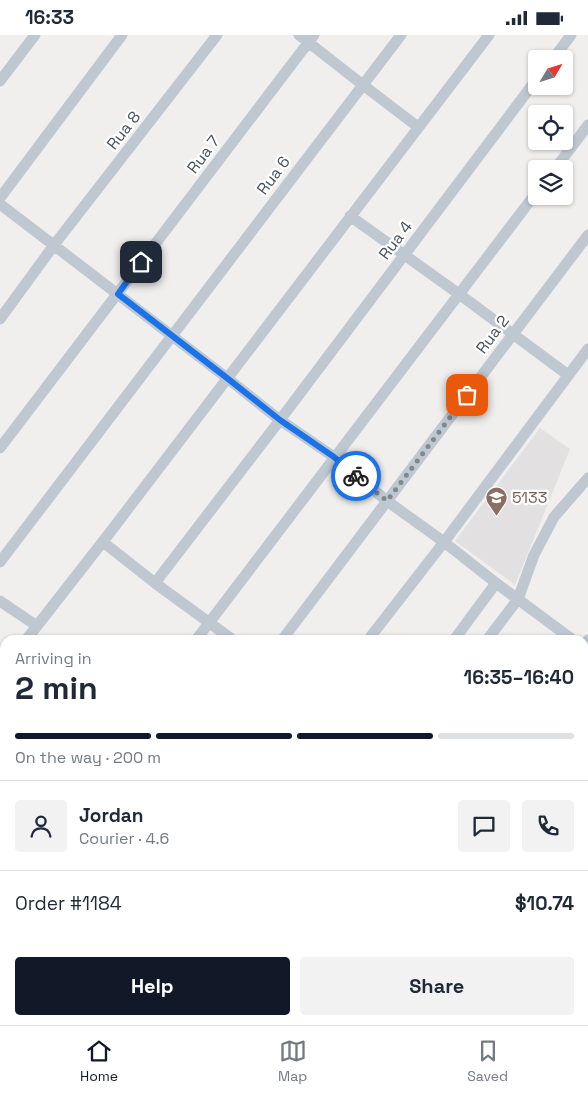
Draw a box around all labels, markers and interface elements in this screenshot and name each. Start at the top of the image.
text: 16:33 [25,5,74,30]
north arrow [528,50,572,95]
map controls [528,50,573,205]
button: locate [528,105,573,150]
street label: Rua 8 [102,107,145,154]
street label: Rua 7 [182,131,224,177]
street label: Rua 6 [252,152,295,199]
button: layers [528,160,573,205]
street label: Rua 4 [374,217,417,264]
pin [120,241,162,283]
icon: home [127,248,155,276]
street label: Rua 2 [471,311,514,358]
pin [446,374,488,416]
icon: bag [453,381,481,409]
courier [331,451,381,501]
icon: bike [342,462,370,490]
school or university icon: 5133 [484,485,508,516]
place label: 5133 [512,487,547,508]
text: Arriving in [15,648,92,669]
text: 16:35–16:40 [464,665,574,690]
text: 2 min [15,668,98,708]
text: On the way · 200 m [15,747,161,768]
button: person [15,800,67,852]
button: chat [458,800,510,852]
button: phone [522,800,574,852]
text: Jordan [79,803,144,828]
text: Courier · 4.6 [79,828,169,849]
text: Order #1184 [15,891,122,916]
text: $10.74 [515,891,574,916]
button: Help [15,957,290,1015]
button: Share [300,957,574,1015]
tab: Home [80,1037,118,1085]
tab: Map [278,1037,307,1085]
tab: Saved [467,1037,508,1085]

